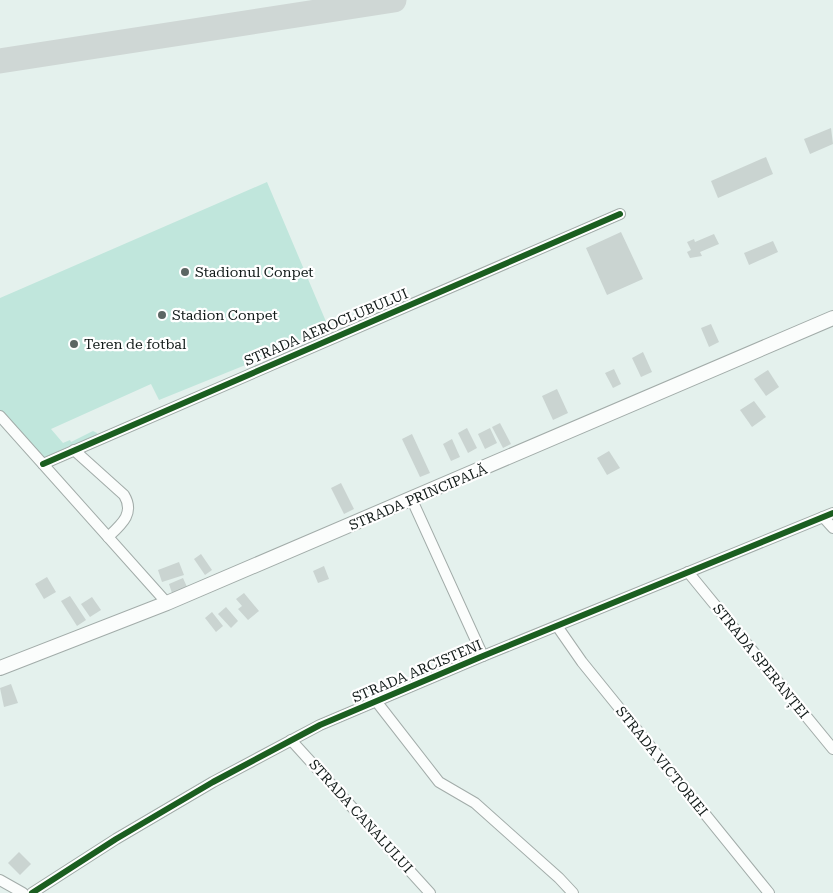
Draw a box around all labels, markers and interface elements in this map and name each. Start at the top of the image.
place label: Stadionul Conpet [195,264,314,280]
marker: Stadionul Conpet [179,266,191,278]
street label: STRADA AEROCLUBULUI [242,285,410,369]
place label: Stadion Conpet [172,307,278,323]
marker: Stadion Conpet [156,309,168,321]
place label: Teren de fotbal [84,336,187,352]
marker: Teren de fotbal [68,338,80,350]
street label: STRADA PRINCIPALĂ [347,461,490,533]
street label: STRADA SPERANȚEI [709,601,812,722]
street label: STRADA ARCISTENI [350,636,484,706]
street label: STRADA VICTORIEI [613,703,711,819]
street label: STRADA CANALULUI [306,756,416,876]

